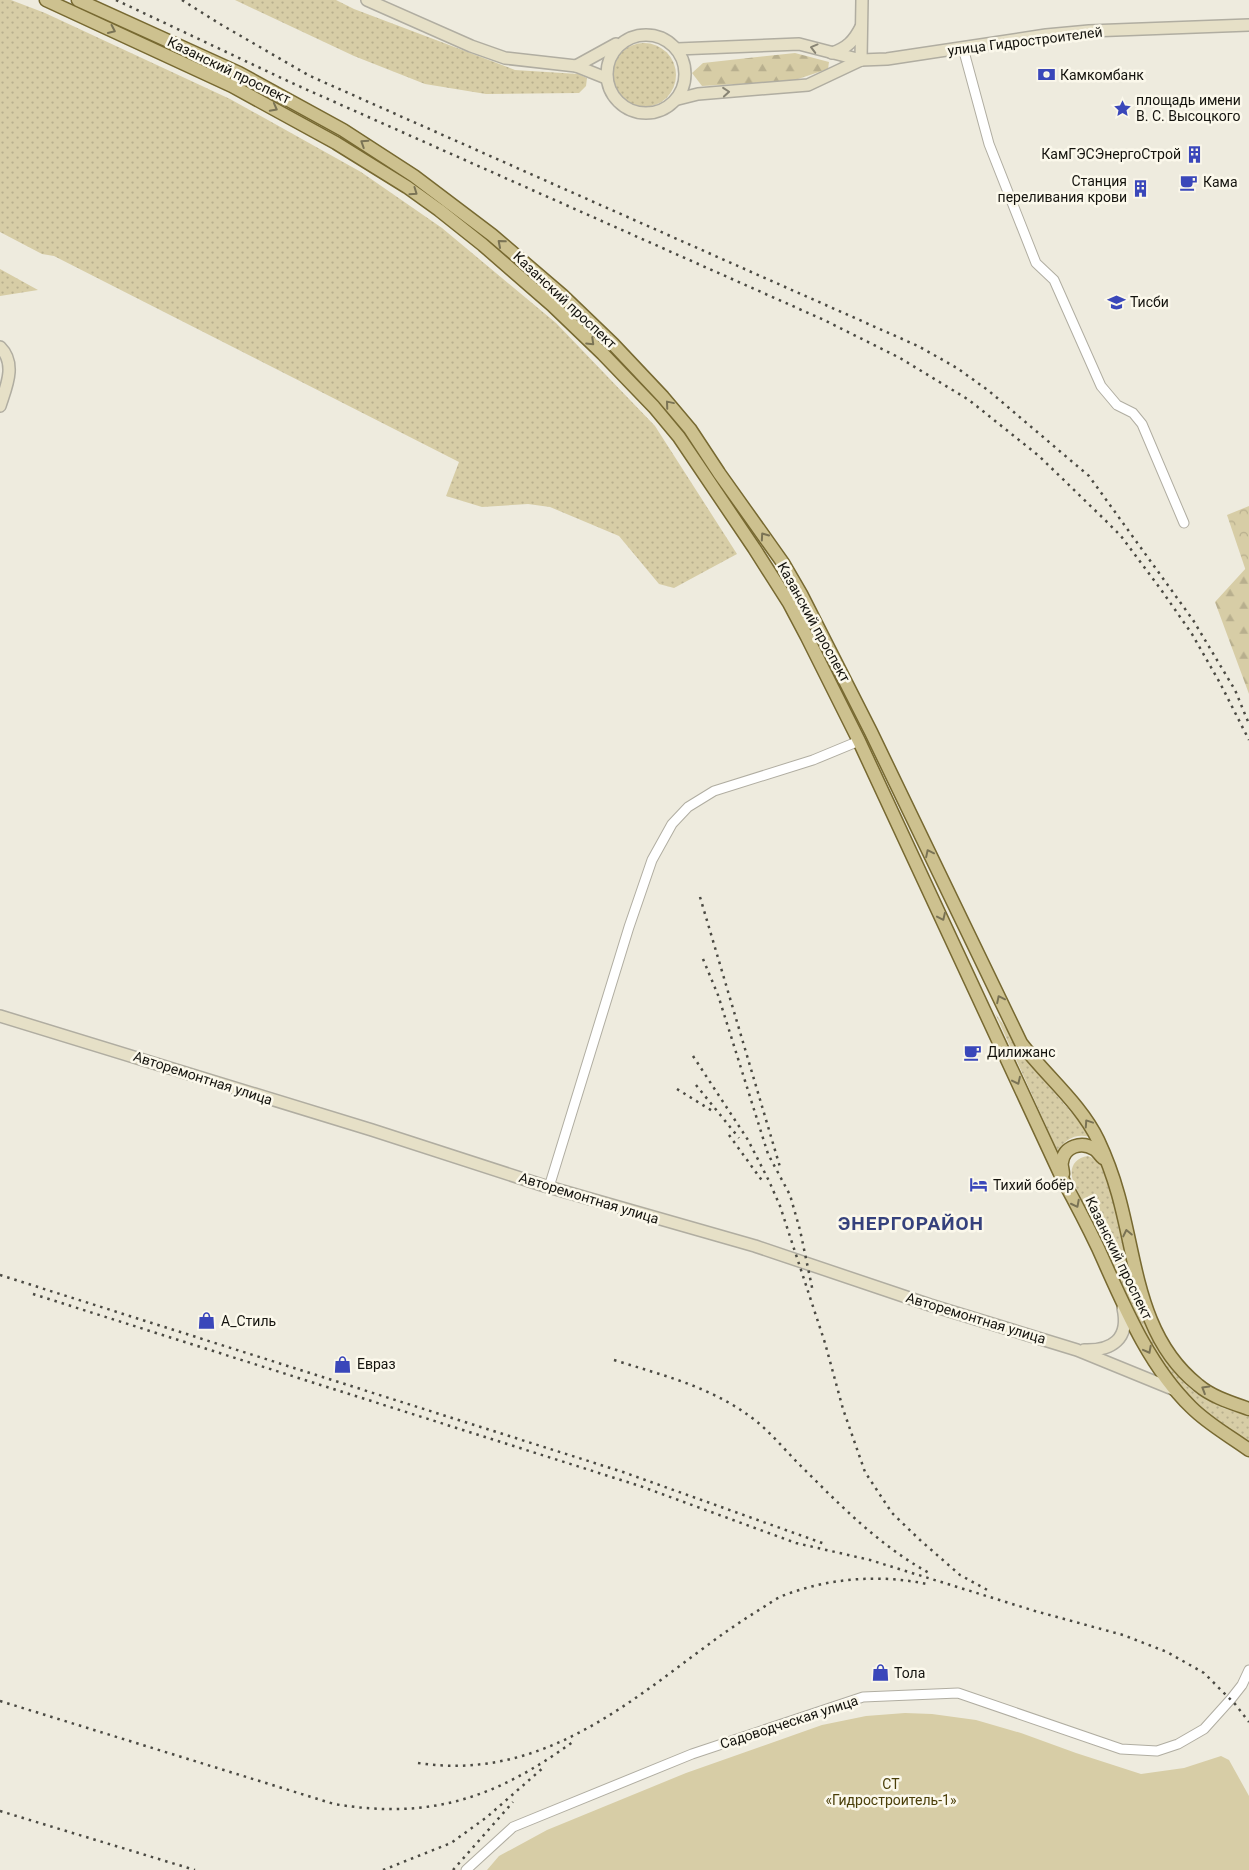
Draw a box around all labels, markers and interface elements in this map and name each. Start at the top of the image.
one-way arrow [107,24,116,35]
street label: улица Гидростроителей [947,24,1103,58]
street label: Казанский проспект [165,33,293,107]
one-way arrow [809,43,818,54]
bank icon: Камкомбанк [1036,65,1056,85]
place label: Камкомбанк [1060,67,1144,83]
one-way arrow [722,87,730,98]
place label: площадь имени В. С. Высоцкого [1136,92,1241,124]
place icon: площадь имени В. С. Высоцкого [1112,98,1132,118]
one-way arrow [269,102,278,112]
one-way arrow [360,140,369,150]
building icon: КамГЭСЭнергоСтрой [1185,144,1205,164]
place label: КамГЭСЭнергоСтрой [1041,146,1181,162]
cafe icon: Кама [1179,172,1199,192]
place label: Станция переливания крови [998,173,1127,205]
place label: Кама [1203,174,1238,190]
building icon: Станция переливания крови [1131,179,1151,199]
one-way arrow [408,186,417,195]
one-way arrow [498,240,507,249]
street label: Казанский проспект [510,248,620,352]
school or university icon: Тисби [1106,292,1126,312]
place label: Тисби [1130,294,1169,310]
one-way arrow [585,336,594,345]
one-way arrow [666,400,675,409]
one-way arrow [761,532,770,542]
street label: Казанский проспект [774,559,854,685]
one-way arrow [925,849,935,858]
one-way arrow [935,912,946,921]
one-way arrow [995,995,1006,1004]
cafe icon: Дилижанс [963,1042,983,1062]
place label: Дилижанс [987,1044,1056,1060]
street label: Авторемонтная улица [131,1048,275,1108]
one-way arrow [1011,1076,1022,1085]
one-way arrow [1085,1119,1094,1128]
street label: Авторемонтная улица [517,1169,661,1227]
hotel icon: Тихий бобёр [969,1175,989,1195]
place label: Тихий бобёр [993,1177,1074,1193]
street label: Казанский проспект [1082,1194,1156,1322]
one-way arrow [1070,1199,1080,1208]
district label: ЭНЕРГОРАЙОН [838,1212,984,1235]
one-way arrow [1122,1228,1133,1237]
street label: Авторемонтная улица [904,1289,1048,1347]
shop icon: А_Стиль [197,1311,217,1331]
place label: А_Стиль [221,1313,276,1329]
one-way arrow [1142,1344,1152,1353]
shop icon: Евраз [333,1354,353,1374]
place label: Евраз [357,1356,396,1372]
one-way arrow [1201,1386,1210,1396]
shop icon: Тола [870,1663,890,1683]
place label: Тола [894,1665,925,1681]
street label: Садоводческая улица [718,1692,860,1752]
park label: СТ «Гидростроитель-1» [826,1776,957,1808]

